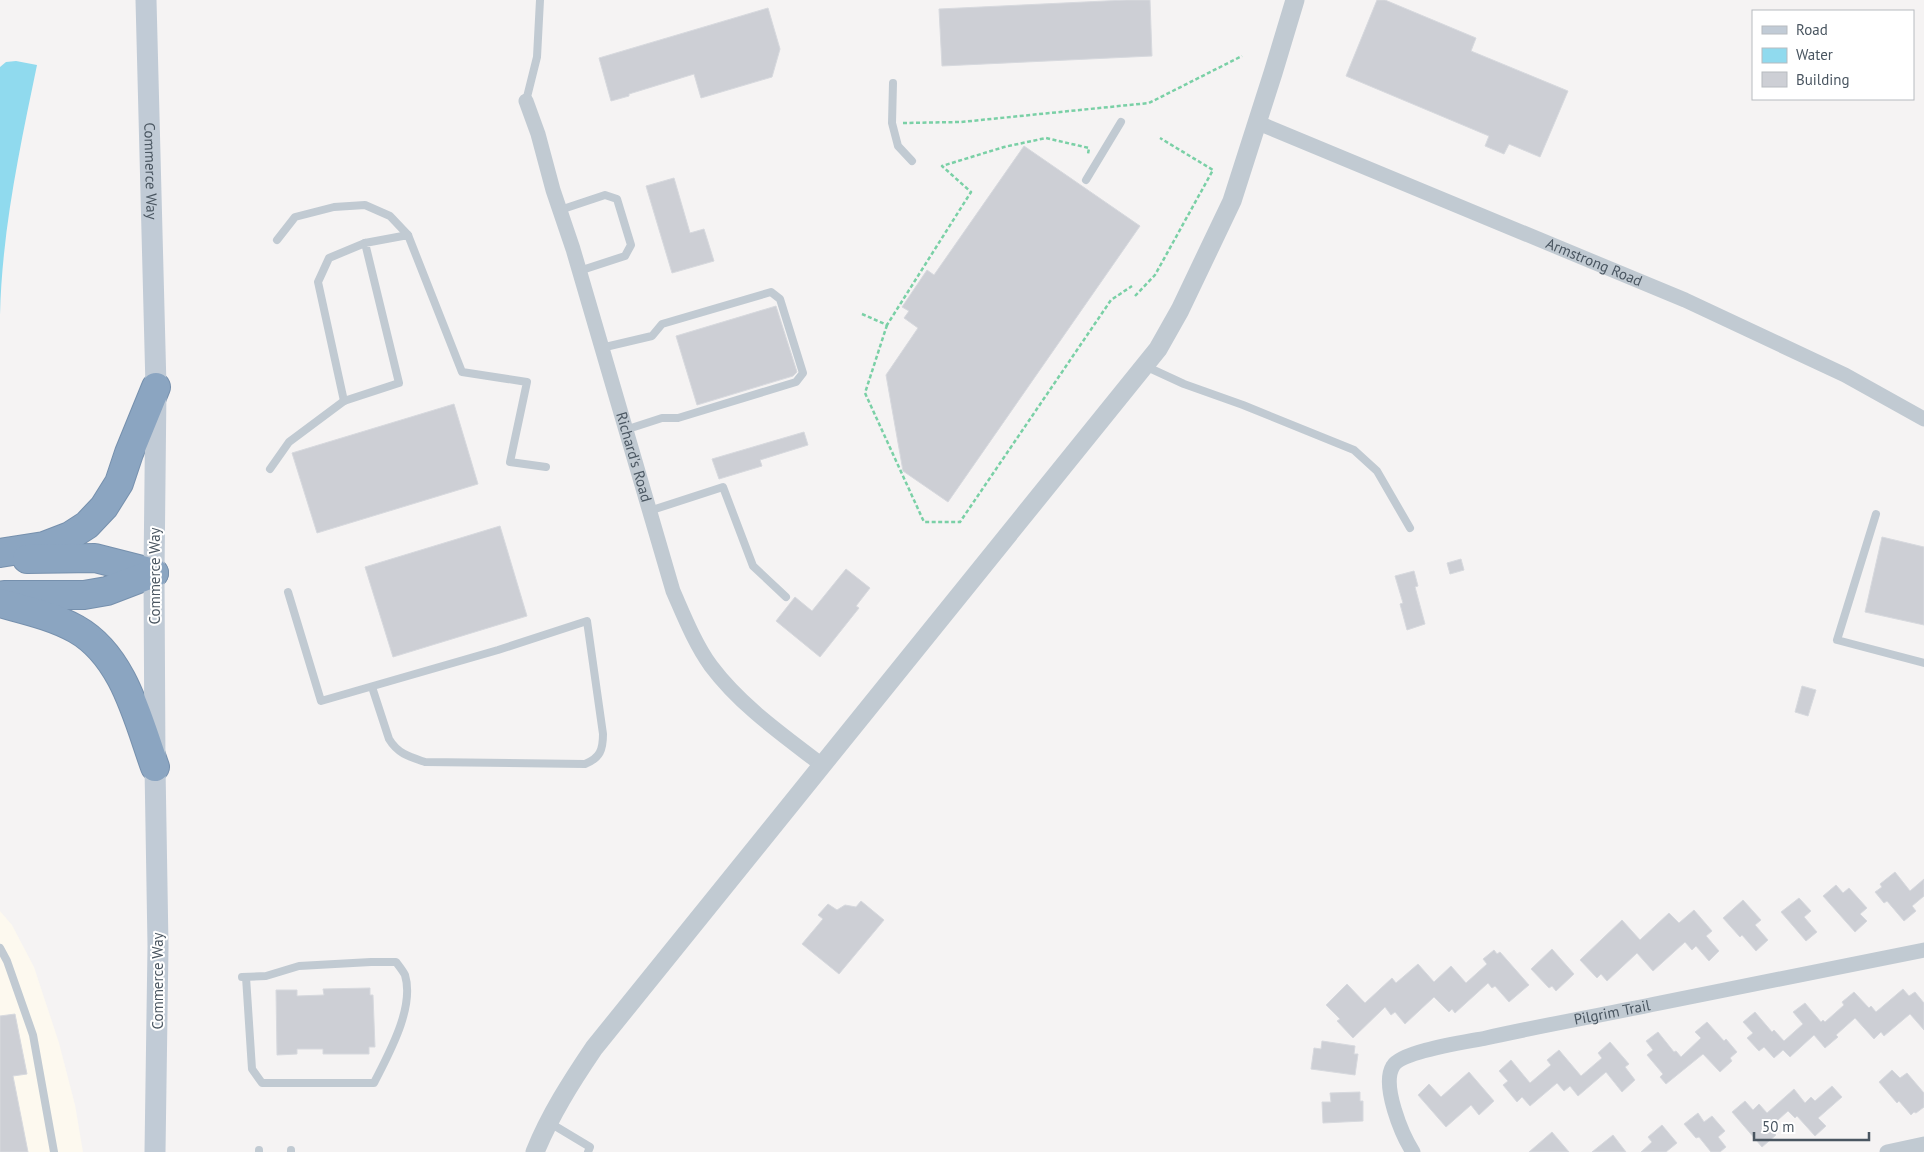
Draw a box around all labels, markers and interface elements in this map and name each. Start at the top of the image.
legend [1752,10,1914,100]
text: Road [1796,20,1828,39]
text: Water [1796,45,1833,64]
text: Building [1796,70,1850,89]
street label: Commerce Way [140,122,162,220]
street label: Armstrong Road [1543,233,1645,290]
street label: Richard's Road [612,409,656,504]
street label: Commerce Way [145,527,164,625]
street label: Commerce Way [148,932,167,1030]
street label: Pilgrim Trail [1572,995,1652,1029]
scale bar [1754,1110,1869,1142]
text: 50 m [1762,1117,1795,1136]

